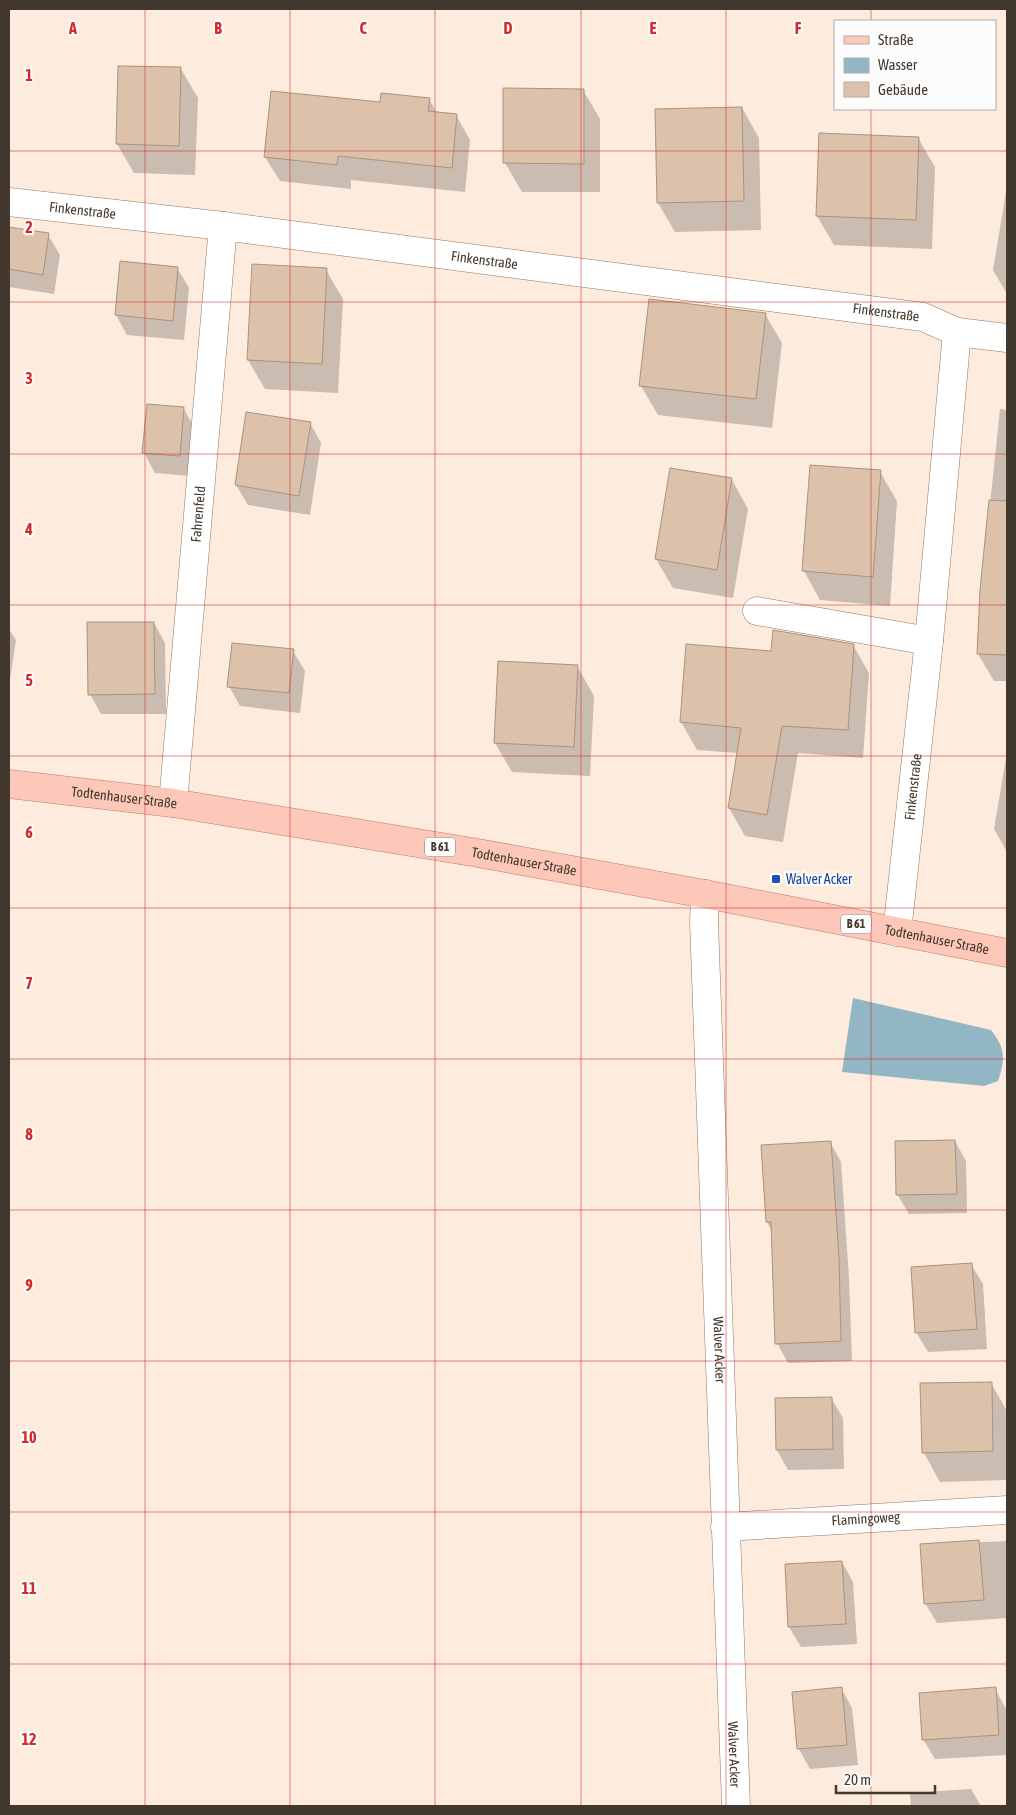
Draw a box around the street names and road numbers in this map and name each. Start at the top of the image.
street label: Finkenstraße [48,199,117,222]
street label: Finkenstraße [450,248,519,272]
street label: Finkenstraße [852,300,920,324]
street label: Fahrenfeld [188,485,208,543]
street label: Finkenstraße [901,753,925,821]
street label: Todtenhauser Straße [70,783,178,812]
road number: B 61 [425,838,455,856]
street label: Todtenhauser Straße [470,844,578,879]
road number: B 61 [841,914,871,934]
street label: Todtenhauser Straße [883,921,990,957]
street label: Walver Acker [710,1316,729,1384]
street label: Flamingoweg [831,1508,901,1529]
street label: Walver Acker [725,1721,743,1789]

